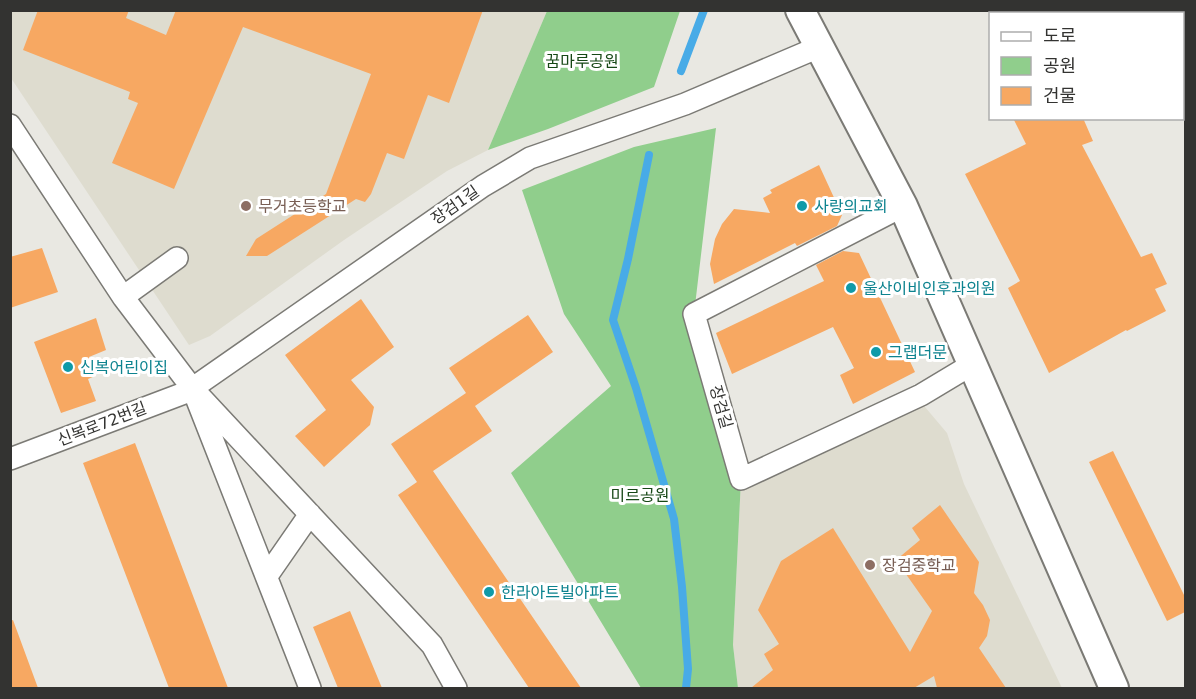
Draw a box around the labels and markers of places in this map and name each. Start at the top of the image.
place label: 무거초등학교 [258,197,346,216]
place label: 사랑의교회 [814,197,888,216]
marker: 무거초등학교 [239,199,253,213]
marker: 사랑의교회 [795,199,809,213]
place label: 울산이비인후과의원 [863,279,995,298]
marker: 울산이비인후과의원 [844,281,858,295]
place label: 그랩더문 [888,343,947,362]
marker: 그랩더문 [869,345,883,359]
place label: 신복어린이집 [80,358,168,377]
marker: 신복어린이집 [61,360,75,374]
place label: 장검중학교 [882,556,956,575]
marker: 장검중학교 [863,558,877,572]
place label: 한라아트빌아파트 [501,583,619,602]
marker: 한라아트빌아파트 [482,585,496,599]

